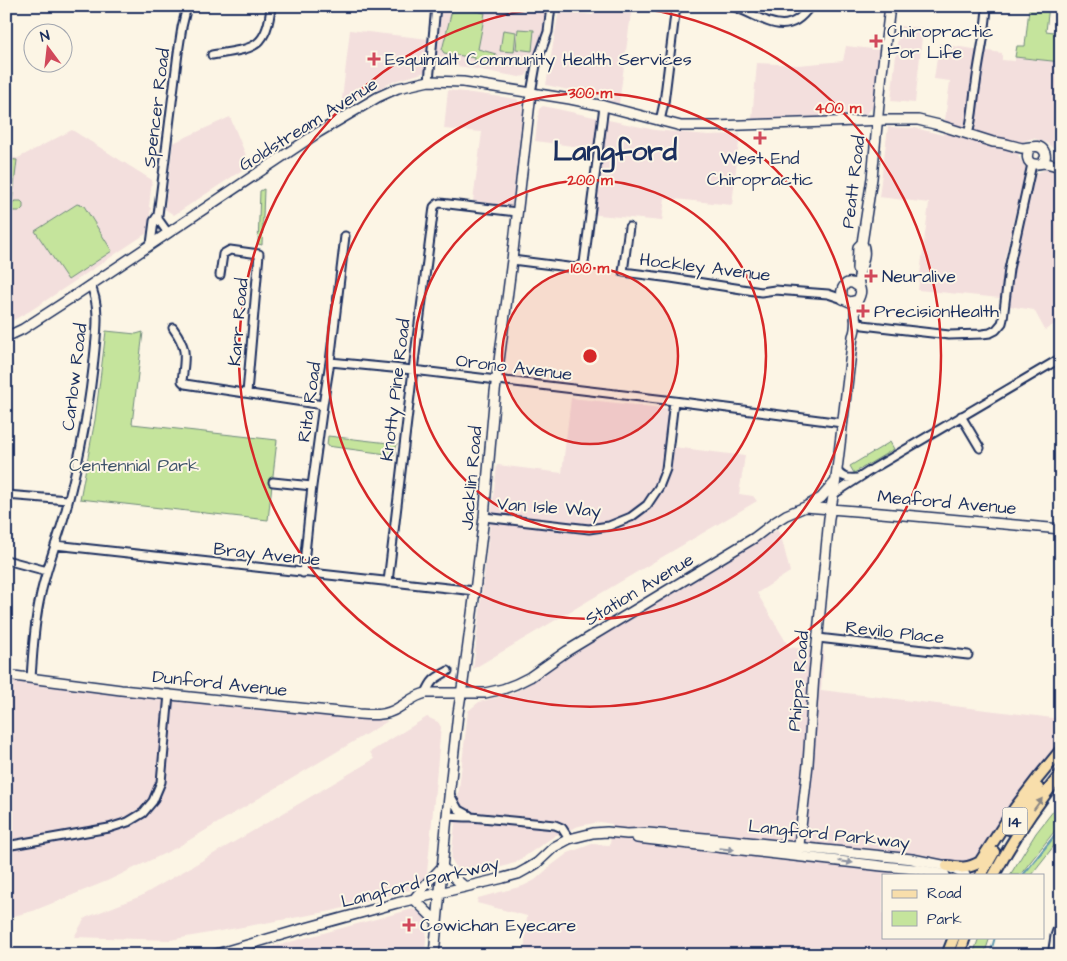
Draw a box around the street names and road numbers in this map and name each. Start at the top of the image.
street label: Spencer Road [137,47,176,169]
street label: Goldstream Avenue [234,71,383,177]
street label: Peatt Road [835,134,872,230]
street label: Hockley Avenue [638,247,772,289]
street label: Karr Road [222,277,255,367]
street label: Knotty Pine Road [374,317,418,463]
street label: Carlow Road [56,322,93,432]
street label: Orono Avenue [454,348,574,387]
street label: Rita Road [292,360,327,444]
street label: Jacklin Road [455,425,488,531]
street label: Meaford Avenue [876,484,1018,521]
street label: Van Isle Way [496,491,602,525]
street label: Bray Avenue [212,536,322,574]
street label: Station Avenue [580,547,699,632]
street label: Revilo Place [844,615,946,650]
street label: Phipps Road [782,630,815,732]
street label: Dunford Avenue [151,664,289,703]
road number: 14 [1002,808,1028,834]
street label: Langford Parkway [747,814,911,856]
street label: Langford Parkway [338,851,502,915]

